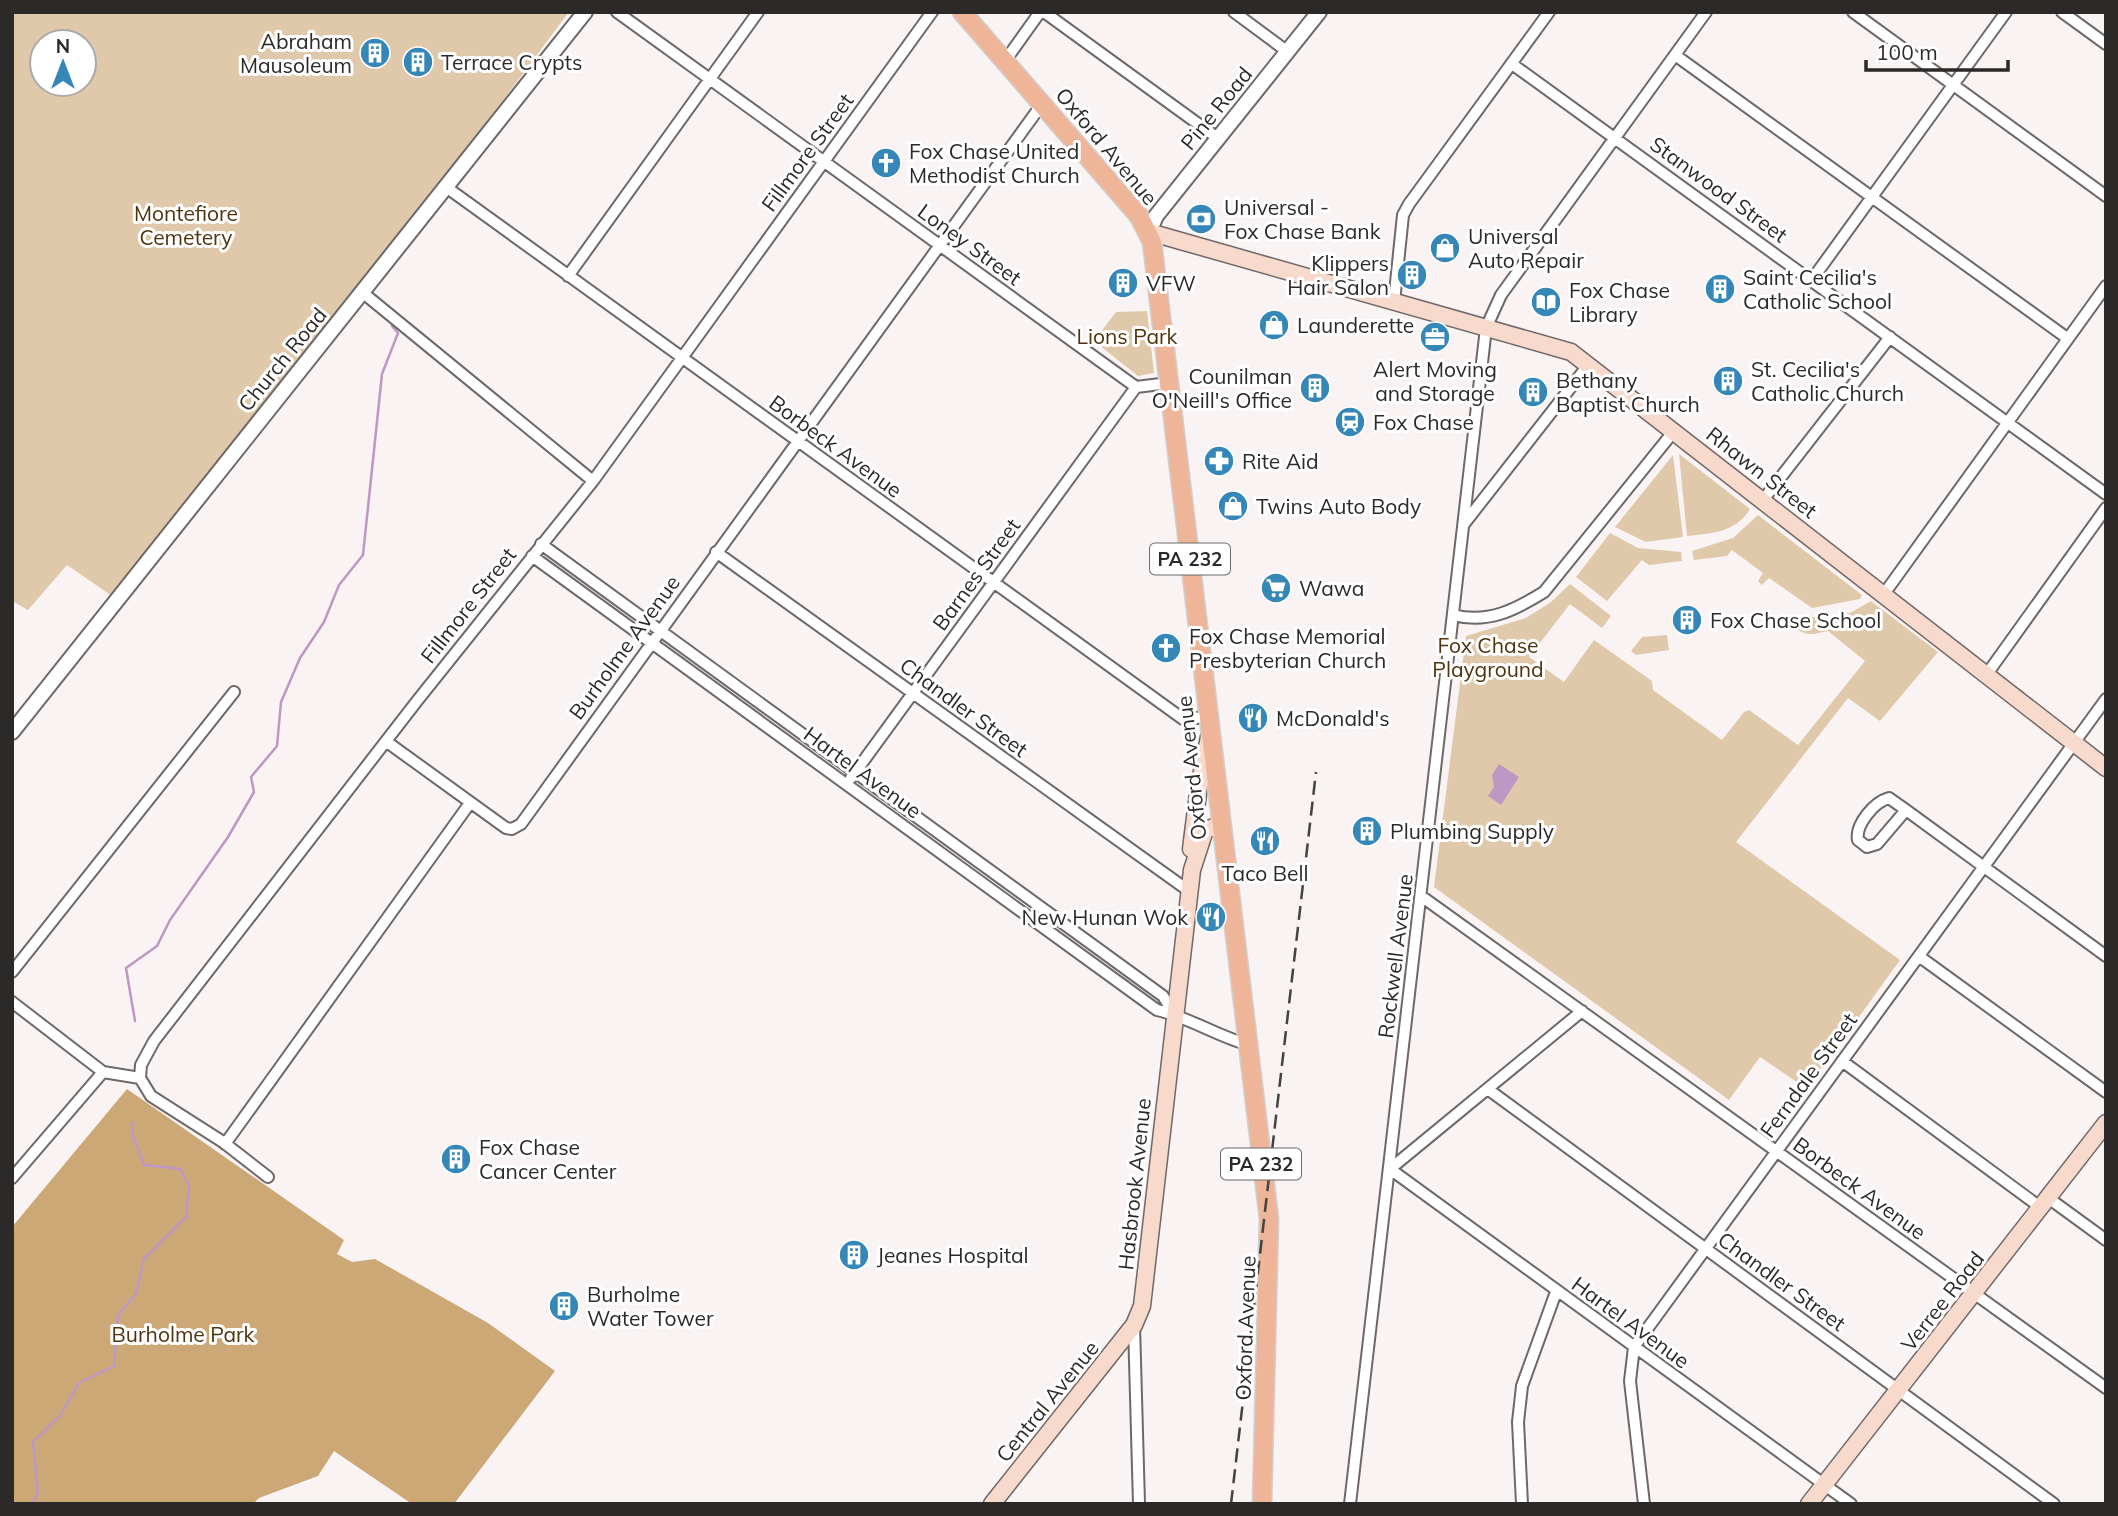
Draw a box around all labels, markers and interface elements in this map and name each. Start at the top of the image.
north arrow [28,28,98,98]
place label: Abraham Mausoleum [240,28,352,78]
scale bar [1866,28,2008,72]
text: N [56,34,70,58]
building icon: Abraham Mausoleum [358,36,392,70]
text: 100 m [1876,39,1938,65]
building icon: Terrace Crypts [401,45,435,79]
place label: Terrace Crypts [441,49,582,75]
street label: Pine Road [1175,61,1257,155]
street label: Oxford Avenue [1050,82,1164,210]
street label: Fillmore Street [755,88,859,216]
street label: Stanwood Street [1645,130,1793,248]
place label: Fox Chase United Methodist Church [909,138,1080,188]
church icon: Fox Chase United Methodist Church [869,146,903,180]
place label: Universal - Fox Chase Bank [1224,194,1381,244]
street label: Loney Street [913,198,1027,290]
park label: Montefiore Cemetery [134,200,238,250]
bank icon: Universal - Fox Chase Bank [1184,202,1218,236]
place label: Universal Auto Repair [1468,223,1584,273]
shop icon: Universal Auto Repair [1428,231,1462,265]
place label: Klippers Hair Salon [1287,250,1389,300]
building icon: Klippers Hair Salon [1395,258,1429,292]
place label: Saint Cecilia's Catholic School [1743,264,1892,314]
building icon: VFW [1106,266,1140,300]
place label: VFW [1146,270,1196,296]
building icon: Saint Cecilia's Catholic School [1703,272,1737,306]
place label: Fox Chase Library [1569,277,1670,327]
library icon: Fox Chase Library [1529,285,1563,319]
street label: Church Road [232,302,332,416]
shop icon: Launderette [1257,308,1291,342]
place label: Launderette [1297,312,1414,338]
office icon: Alert Moving and Storage [1418,320,1452,354]
park label: Lions Park [1077,323,1178,349]
place label: Alert Moving and Storage [1373,356,1497,406]
place label: St. Cecilia's Catholic Church [1751,356,1904,406]
place label: Counilman O'Neill's Office [1152,363,1292,413]
building icon: St. Cecilia's Catholic Church [1711,364,1745,398]
place label: Bethany Baptist Church [1556,367,1700,417]
building icon: Counilman O'Neill's Office [1298,371,1332,405]
building icon: Bethany Baptist Church [1516,375,1550,409]
street label: Borbeck Avenue [765,389,907,503]
station icon: Fox Chase [1333,405,1367,439]
place label: Fox Chase [1373,409,1474,435]
street label: Rhawn Street [1701,421,1823,523]
pharmacy icon: Rite Aid [1202,444,1236,478]
place label: Rite Aid [1242,448,1319,474]
shop icon: Twins Auto Body [1216,489,1250,523]
place label: Twins Auto Body [1256,493,1421,519]
street label: Barnes Street [927,513,1025,635]
street label: Fillmore Street [415,542,521,668]
road number: PA 232 [1150,544,1230,574]
street label: Burholme Avenue [563,570,685,724]
supermarket icon: Wawa [1259,571,1293,605]
place label: Wawa [1299,575,1364,601]
building icon: Fox Chase School [1670,603,1704,637]
place label: Fox Chase School [1710,607,1881,633]
place label: Fox Chase Memorial Presbyterian Church [1189,623,1386,673]
church icon: Fox Chase Memorial Presbyterian Church [1149,631,1183,665]
park label: Fox Chase Playground [1432,632,1544,682]
street label: Chandler Street [895,652,1033,762]
street label: Oxford Avenue [1170,695,1212,841]
restaurant icon: McDonald's [1236,701,1270,735]
place label: McDonald's [1276,705,1390,731]
street label: Hartel Avenue [799,721,927,823]
building icon: Plumbing Supply [1350,814,1384,848]
place label: Plumbing Supply [1390,818,1554,844]
restaurant icon: Taco Bell [1248,824,1282,858]
place label: Taco Bell [1221,860,1309,886]
street label: Rockwell Avenue [1372,872,1418,1040]
restaurant icon: New Hunan Wok [1194,900,1228,934]
place label: New Hunan Wok [1021,904,1188,930]
street label: Ferndale Street [1754,1008,1862,1142]
street label: Hasbrook Avenue [1112,1097,1156,1271]
street label: Borbeck Avenue [1789,1131,1931,1245]
place label: Fox Chase Cancer Center [479,1134,617,1184]
building icon: Fox Chase Cancer Center [439,1142,473,1176]
road number: PA 232 [1221,1148,1301,1180]
street label: Chandler Street [1713,1226,1851,1336]
building icon: Jeanes Hospital [837,1238,871,1272]
place label: Jeanes Hospital [877,1242,1029,1268]
street label: Verree Road [1895,1246,1989,1356]
street label: Oxford Avenue [1229,1255,1261,1401]
street label: Hartel Avenue [1567,1271,1695,1373]
place label: Burholme Water Tower [587,1281,714,1331]
building icon: Burholme Water Tower [547,1289,581,1323]
park label: Burholme Park [112,1321,255,1347]
street label: Central Avenue [990,1335,1104,1467]

